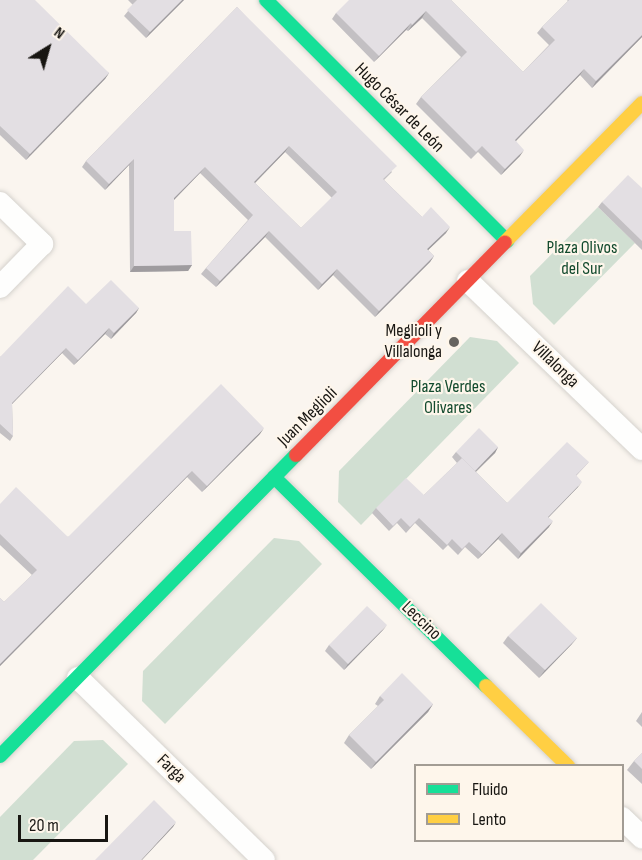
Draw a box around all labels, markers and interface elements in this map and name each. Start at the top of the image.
north arrow [18,18,78,78]
text: N [50,23,68,43]
street label: Hugo César de León [350,59,448,157]
park label: Plaza Olivos del Sur [547,238,617,280]
place label: Meglioli y Villalonga [385,321,442,364]
marker: Meglioli y Villalonga [447,335,461,349]
street label: Villalonga [527,337,583,393]
park label: Plaza Verdes Olivares [411,377,485,420]
street label: Juan Meglioli [274,383,342,451]
street label: Leccino [397,597,445,645]
street label: Farga [152,750,190,788]
legend [414,764,624,842]
text: Fluido [472,779,508,800]
scale bar [21,803,111,841]
text: Lento [472,809,506,830]
text: 20 m [29,815,59,836]

